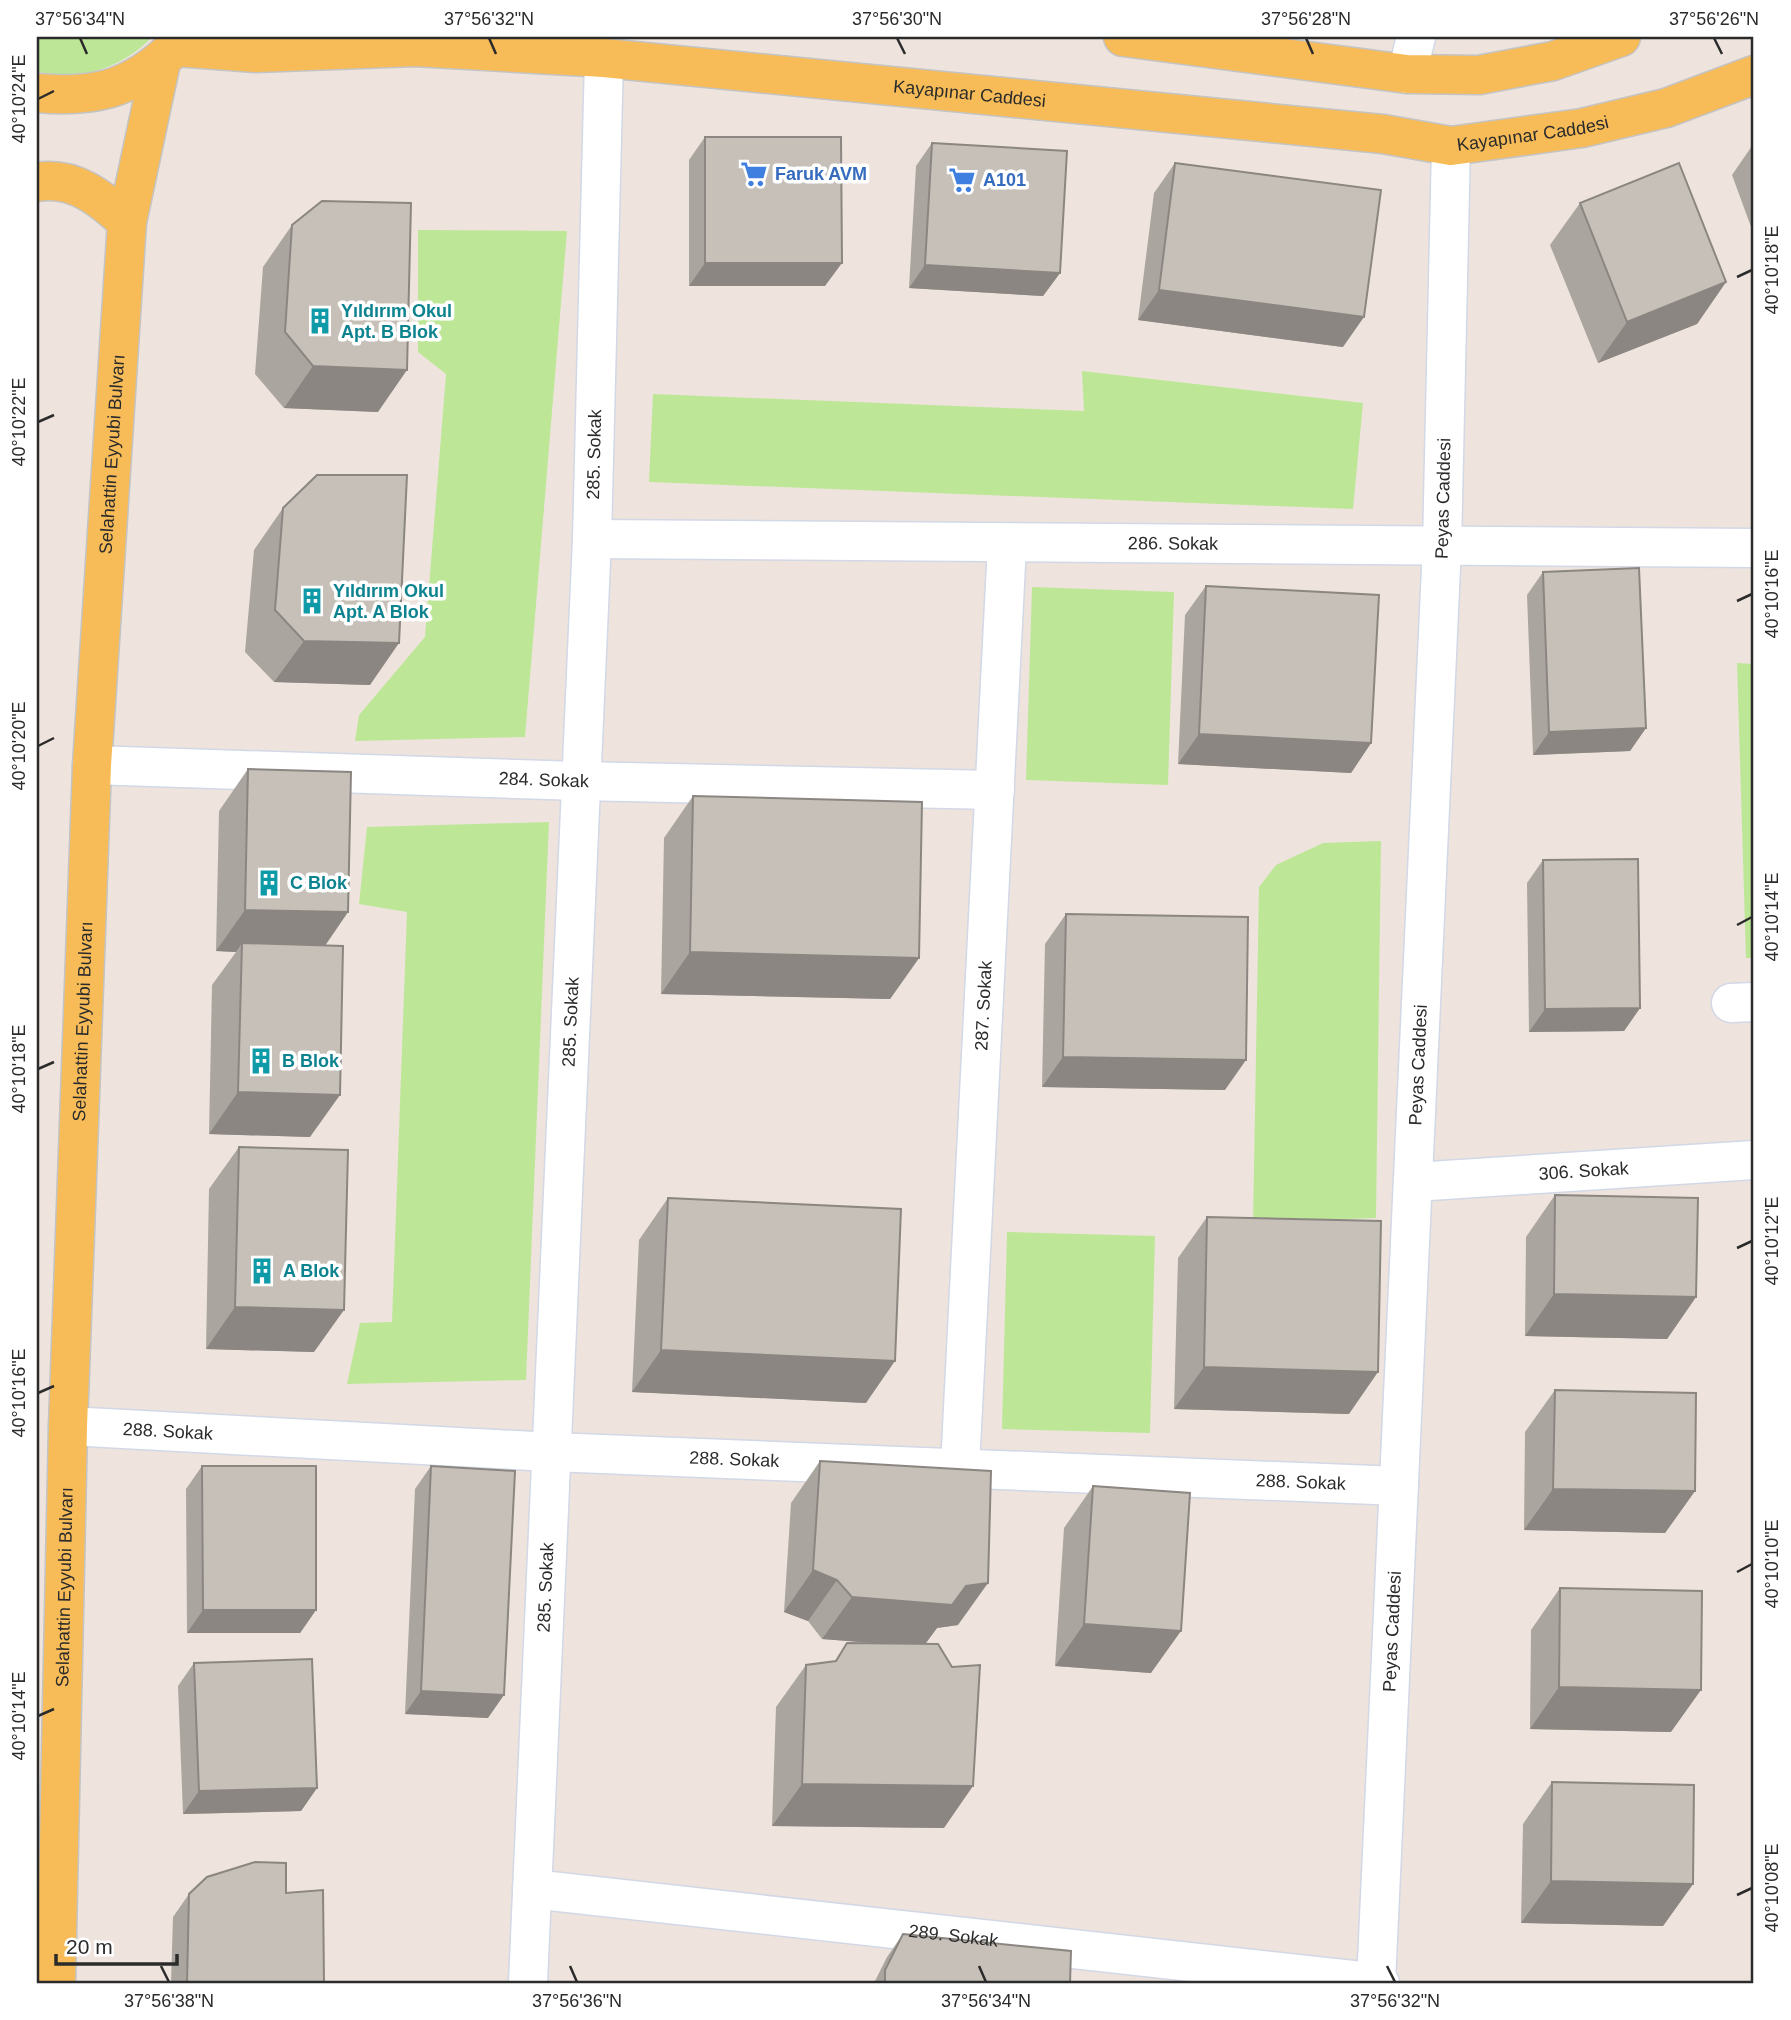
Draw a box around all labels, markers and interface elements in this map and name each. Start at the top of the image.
text: 37°56'34"N [35,9,125,29]
text: 37°56'32"N [444,9,534,29]
text: 37°56'30"N [852,9,942,29]
text: 37°56'28"N [1261,9,1351,29]
text: 37°56'26"N [1669,9,1759,29]
text: 40°10'24"E [9,54,29,144]
street label: Kayapınar Caddesi [892,76,1047,111]
street label: Kayapınar Caddesi [1456,112,1611,155]
supermarket icon: Faruk AVM [739,159,769,189]
place label: Faruk AVM [775,164,867,184]
supermarket icon: A101 [947,165,977,195]
place label: A101 [983,170,1026,190]
text: 40°10'18"E [1762,225,1782,315]
place label: Yıldırım Okul Apt. B Blok [341,301,452,342]
building icon: Yıldırım Okul Apt. B Blok [305,306,335,336]
street label: Selahattin Eyyubi Bulvarı [96,354,128,555]
text: 40°10'22"E [9,377,29,467]
street label: 285. Sokak [583,408,605,500]
street label: Peyas Caddesi [1431,438,1454,560]
street label: 286. Sokak [1128,533,1219,554]
text: 40°10'16"E [1762,549,1782,639]
place label: Yıldırım Okul Apt. A Blok [333,581,444,622]
building icon: Yıldırım Okul Apt. A Blok [297,586,327,616]
text: 40°10'20"E [9,701,29,791]
street label: 284. Sokak [498,768,590,791]
building icon: C Blok [254,868,284,898]
text: 40°10'14"E [1762,872,1782,962]
place label: C Blok [290,873,348,893]
street label: Selahattin Eyyubi Bulvarı [69,921,96,1122]
street label: 287. Sokak [971,959,996,1051]
street label: 285. Sokak [559,975,583,1067]
street label: Peyas Caddesi [1405,1004,1431,1126]
text: 40°10'18"E [9,1024,29,1114]
building icon: B Blok [246,1046,276,1076]
place label: B Blok [282,1051,340,1071]
street label: 306. Sokak [1538,1158,1630,1184]
text: 40°10'12"E [1762,1196,1782,1286]
building icon: A Blok [247,1256,277,1286]
place label: A Blok [283,1261,340,1281]
text: 40°10'16"E [9,1348,29,1438]
street label: 288. Sokak [122,1419,214,1444]
street label: 288. Sokak [689,1448,781,1471]
street label: 288. Sokak [1255,1470,1347,1494]
street label: Selahattin Eyyubi Bulvarı [52,1487,77,1687]
text: 40°10'10"E [1762,1519,1782,1609]
street label: 285. Sokak [534,1541,558,1633]
street label: Peyas Caddesi [1379,1570,1405,1692]
text: 40°10'14"E [9,1671,29,1761]
text: 40°10'08"E [1762,1843,1782,1933]
street label: 289. Sokak [908,1921,1000,1951]
scale bar [56,1922,177,1966]
text: 20 m [66,1935,113,1958]
text: 37°56'38"N [124,1991,214,2011]
text: 37°56'36"N [532,1991,622,2011]
text: 37°56'34"N [941,1991,1031,2011]
text: 37°56'32"N [1350,1991,1440,2011]

